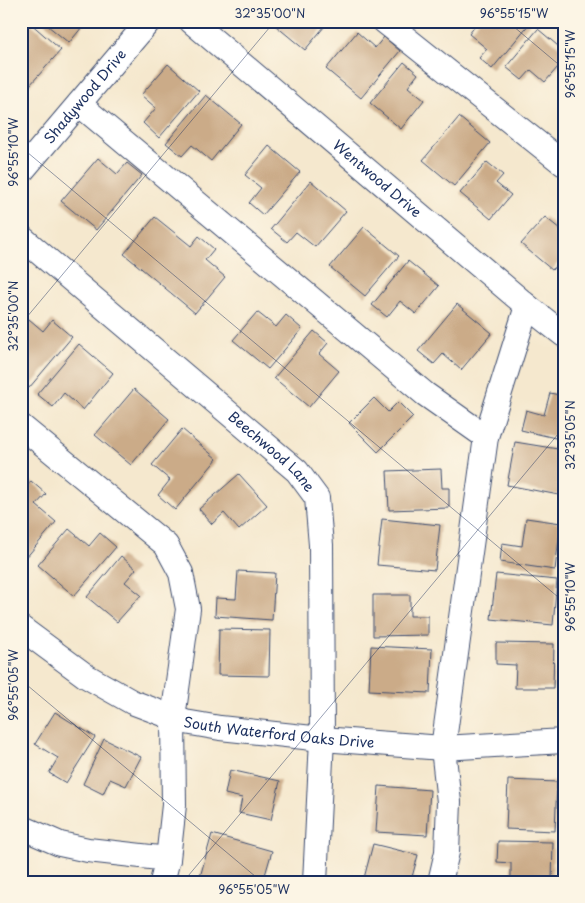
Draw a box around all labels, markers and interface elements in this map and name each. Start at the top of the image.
text: 32°35'00"N [235,4,305,22]
text: 96°55'15"W [480,4,549,22]
text: 96°55'15"W [561,29,579,98]
street label: Shadywood Drive [38,44,131,148]
text: 96°55'10"W [4,117,22,187]
street label: Wentwood Drive [328,135,426,222]
text: 32°35'00"N [4,281,22,351]
text: 32°35'05"N [561,400,579,470]
street label: Beechwood Lane [224,406,320,496]
text: 96°55'10"W [561,562,579,632]
text: 96°55'05"W [4,649,22,721]
street label: South Waterford Oaks Drive [182,711,375,753]
text: 96°55'05"W [218,880,290,898]

